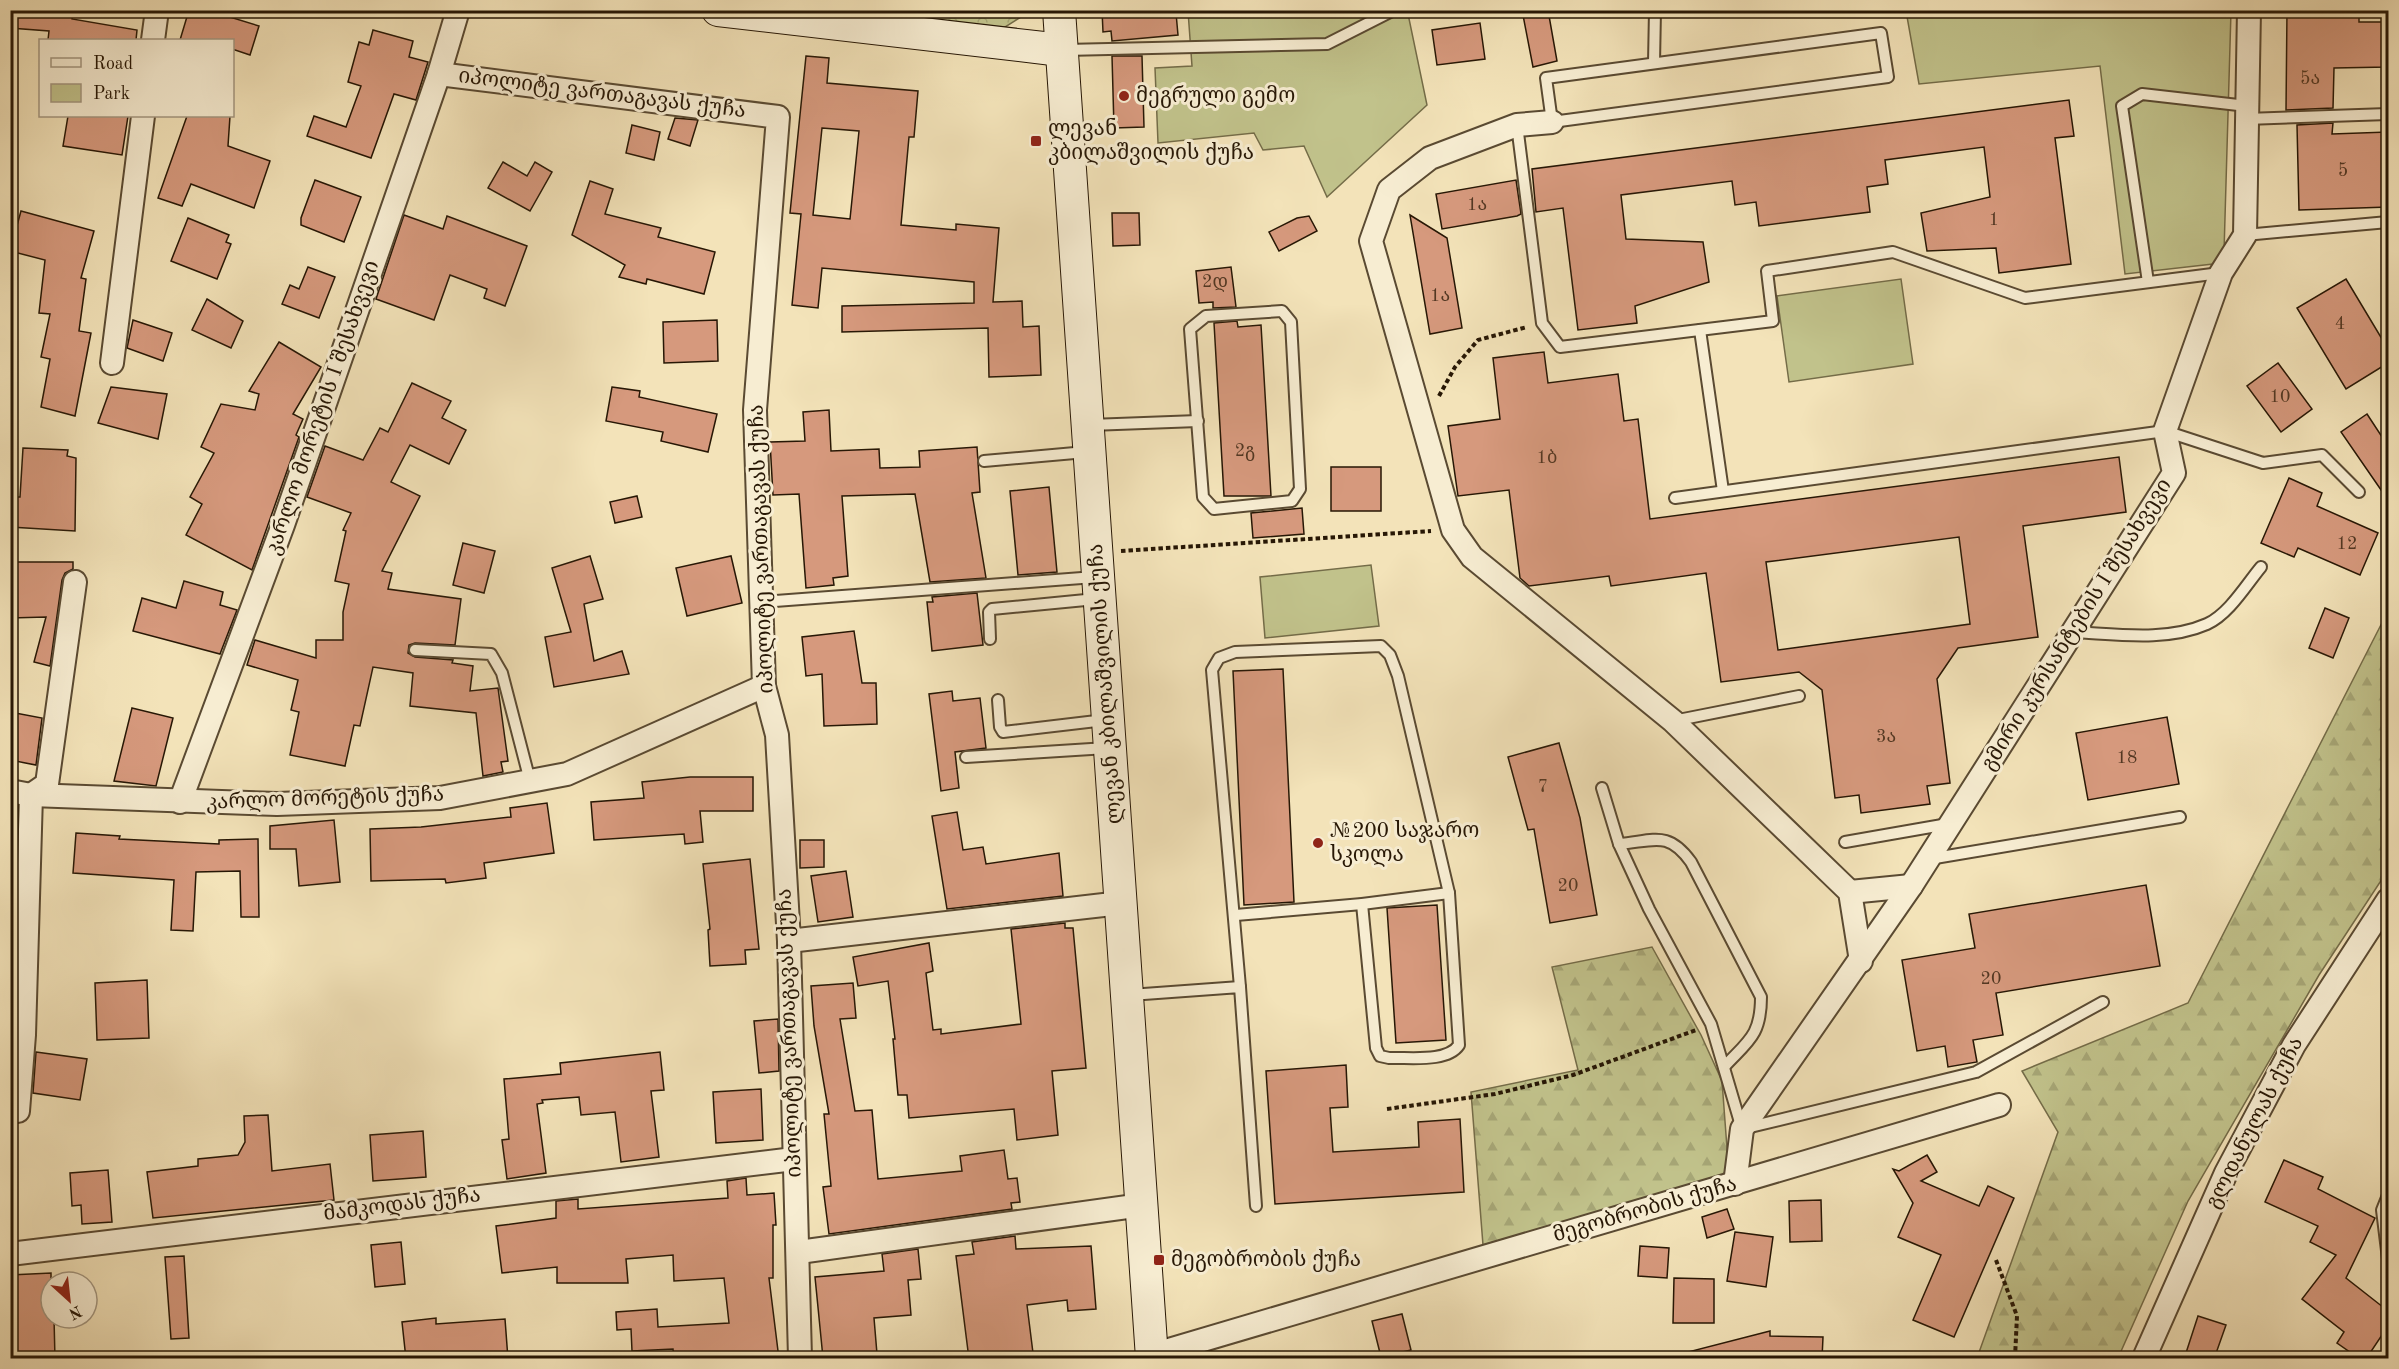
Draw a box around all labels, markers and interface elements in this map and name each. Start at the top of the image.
legend [39,39,234,117]
text: Road [93,55,133,73]
street label: იპოლიტე ვართაგავას ქუჩა [457,65,747,123]
house number: 5ა [2300,70,2320,88]
text: Park [93,85,130,103]
place label: მეგრული გემო [1136,85,1295,108]
marker: მეგრული გემო [1117,89,1131,103]
place label: ლევან კბილაშვილის ქუჩა [1048,117,1254,165]
marker: ლევან კბილაშვილის ქუჩა [1029,134,1043,148]
house number: 5 [2338,162,2348,180]
house number: 1ა [1467,196,1487,214]
house number: 1 [1989,211,1999,229]
street label: კარლო მორეტის I შესახვევი [262,258,384,558]
house number: 2დ [1202,273,1228,292]
house number: 1ა [1430,287,1450,305]
house number: 4 [2335,315,2345,333]
house number: 10 [2270,388,2290,406]
street label: იპოლიტე ვართაგავას ქუჩა [745,404,779,694]
house number: 2გ [1235,442,1255,461]
house number: 1ბ [1537,449,1557,467]
street label: გმირი კურსანტების I შესახვევი [1976,474,2177,775]
house number: 12 [2337,535,2357,553]
street label: ლევან კბილაშვილის ქუჩა [1084,543,1127,825]
house number: 3ა [1876,728,1896,746]
house number: 18 [2117,749,2137,767]
house number: 7 [1538,778,1548,796]
street label: კარლო მორეტის ქუჩა [206,783,444,815]
place label: №200 საჯარო სკოლა [1330,820,1479,867]
marker: №200 საჯარო სკოლა [1311,836,1325,850]
house number: 20 [1558,877,1578,895]
street label: იპოლიტე ვართაგავას ქუჩა [773,888,807,1178]
house number: 20 [1981,970,2001,988]
street label: გლდანულას ქუჩა [2201,1033,2308,1213]
street label: მეგობრობის ქუჩა [1551,1173,1739,1247]
street label: მამკოდას ქუჩა [322,1184,482,1226]
place label: მეგობრობის ქუჩა [1171,1249,1361,1272]
marker: მეგობრობის ქუჩა [1152,1253,1166,1267]
north arrow [39,1270,99,1330]
text: N [65,1302,84,1322]

